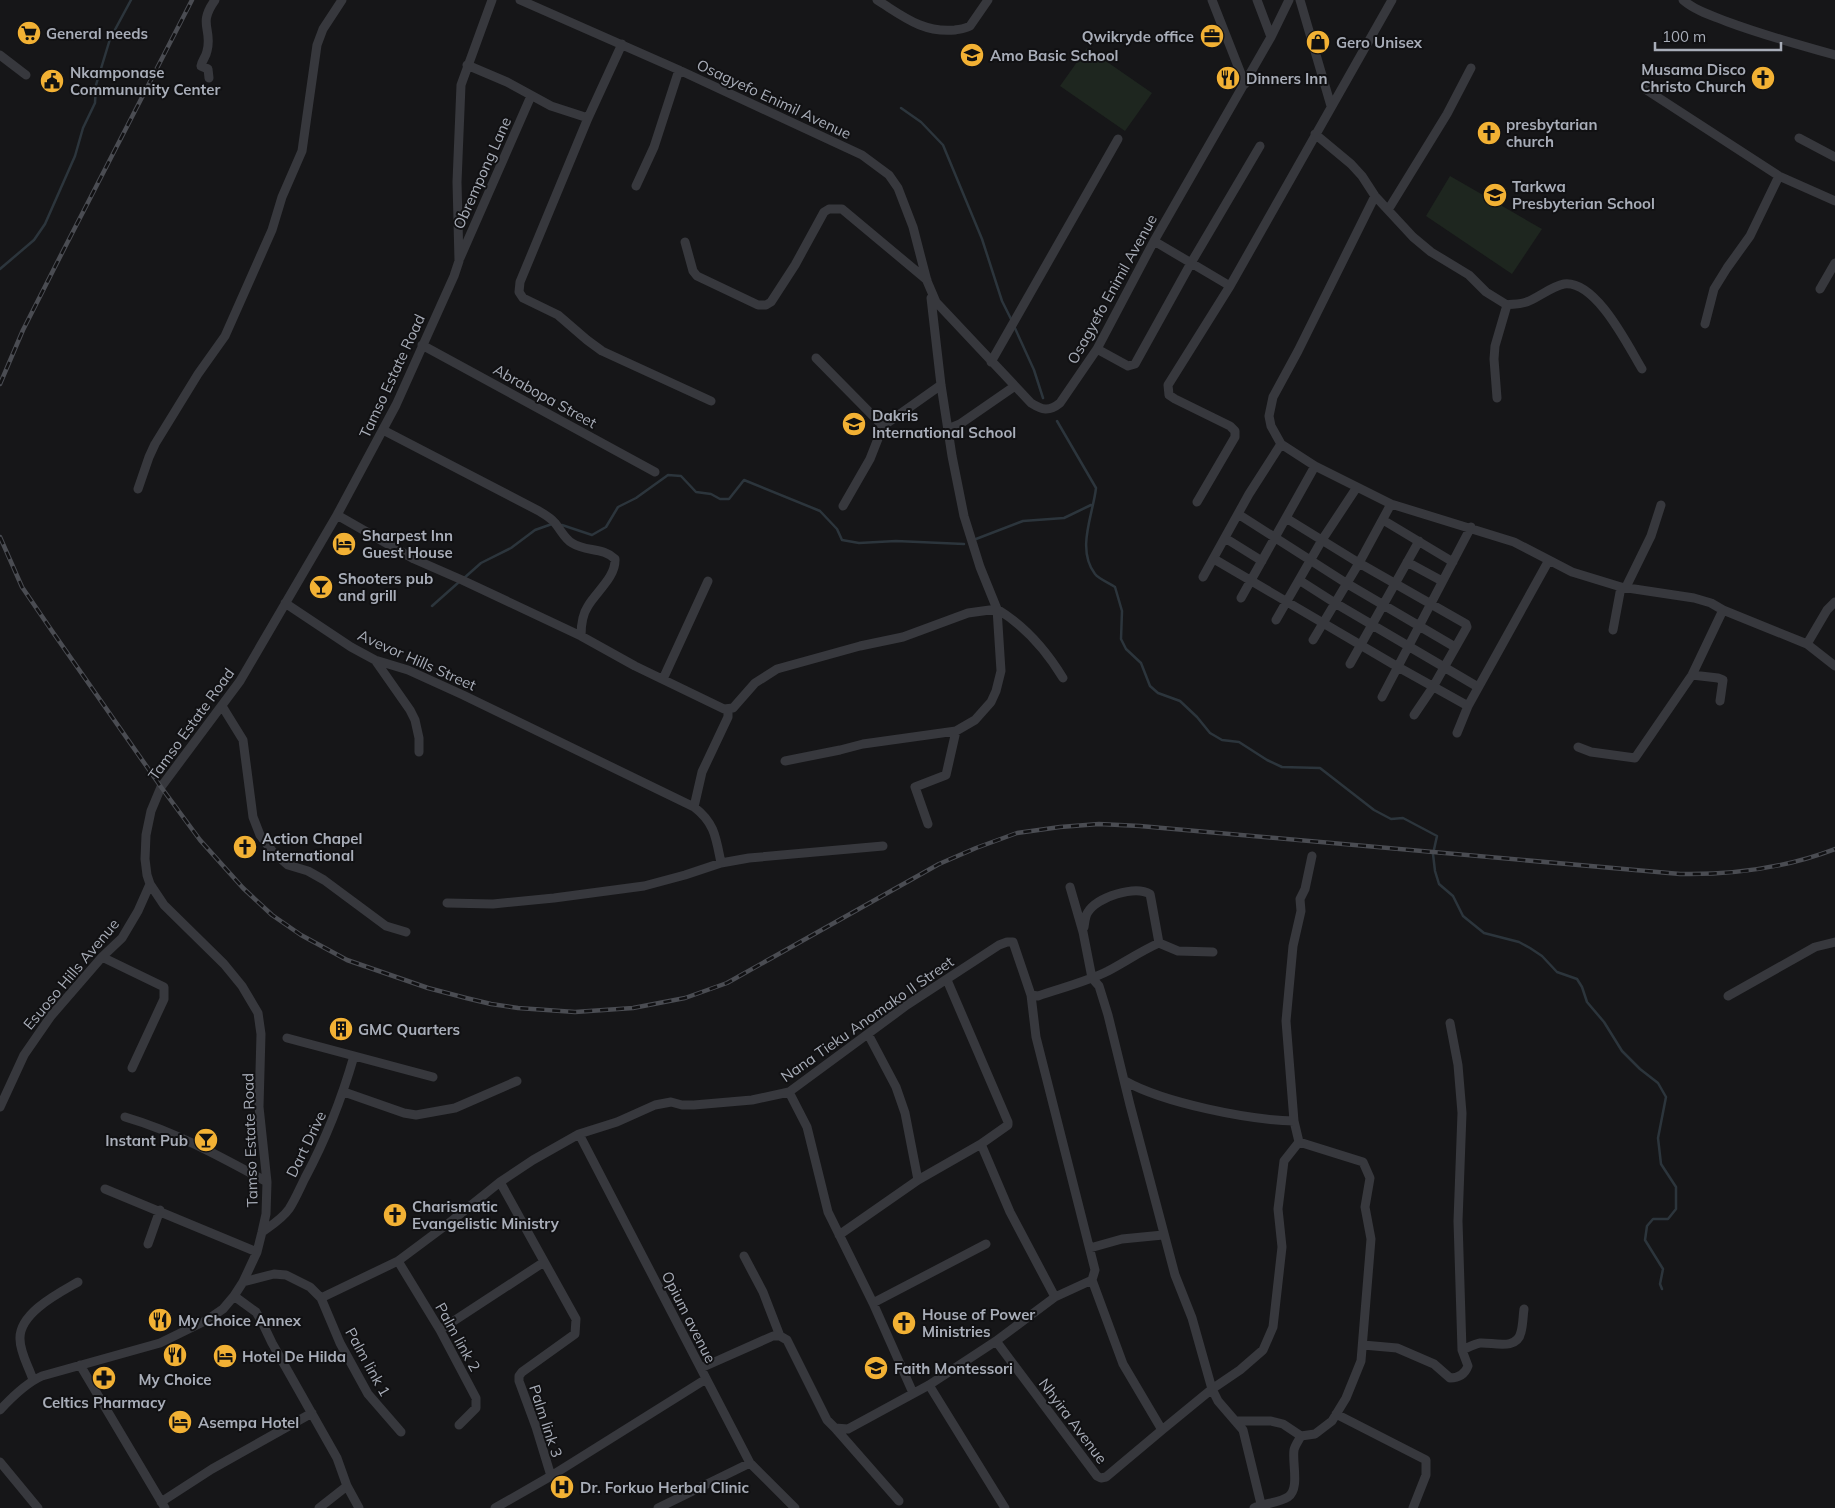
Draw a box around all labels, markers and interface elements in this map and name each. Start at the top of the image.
supermarket icon: General needs [16,20,42,46]
scale bar [1655,20,1781,52]
office icon: Qwikryde office [1199,23,1225,49]
place label: General needs [46,24,148,43]
place label: Qwikryde office [1082,27,1194,46]
text: 100 m [1662,27,1706,46]
shop icon: Gero Unisex [1305,29,1331,55]
place label: Gero Unisex [1336,33,1423,52]
school or university icon: Amo Basic School [959,42,985,68]
place label: Amo Basic School [990,46,1118,65]
street label: Osagyefo Enimil Avenue [694,55,854,143]
place label: Musama Disco Christo Church [1640,60,1746,96]
place label: Nkamponase Commununity Center [70,63,220,99]
restaurant icon: Dinners Inn [1215,65,1241,91]
church icon: Musama Disco Christo Church [1750,65,1776,91]
public building icon: Nkamponase Commununity Center [39,68,65,94]
place label: Dinners Inn [1246,69,1327,88]
street label: Obrempong Lane [449,114,515,232]
place label: presbytarian church [1506,115,1597,151]
church icon: presbytarian church [1476,120,1502,146]
place label: Tarkwa Presbyterian School [1512,177,1655,213]
school or university icon: Tarkwa Presbyterian School [1482,182,1508,208]
street label: Osagyefo Enimil Avenue [1063,211,1161,367]
street label: Tamso Estate Road [355,311,429,441]
street label: Abrabopa Street [490,360,600,432]
place label: Dakris International School [872,406,1016,442]
school or university icon: Dakris International School [841,411,867,437]
place label: Sharpest Inn Guest House [362,526,453,562]
hotel icon: Sharpest Inn Guest House [331,531,357,557]
place label: Shooters pub and grill [338,569,433,605]
bar icon: Shooters pub and grill [308,574,334,600]
street label: Avevor Hills Street [355,625,479,695]
street label: Tamso Estate Road [144,664,238,784]
place label: Action Chapel International [262,829,362,865]
church icon: Action Chapel International [232,834,258,860]
street label: Esuoso Hills Avenue [19,915,123,1033]
street label: Nana Tieku Anomako II Street [777,952,957,1086]
building icon: GMC Quarters [328,1016,354,1042]
place label: GMC Quarters [358,1020,460,1039]
street label: Tamso Estate Road [238,1073,262,1207]
street label: Dart Drive [282,1108,330,1180]
bar icon: Instant Pub [193,1127,219,1153]
place label: Instant Pub [105,1131,188,1150]
place label: Charismatic Evangelistic Ministry [412,1197,560,1233]
church icon: Charismatic Evangelistic Ministry [382,1202,408,1228]
street label: Opium avenue [658,1268,720,1366]
street label: Palm link 2 [431,1299,485,1375]
place label: House of Power Ministries [922,1305,1035,1341]
restaurant icon: My Choice Annex [147,1307,173,1333]
church icon: House of Power Ministries [891,1310,917,1336]
place label: My Choice Annex [178,1311,302,1330]
street label: Palm link 1 [341,1324,395,1400]
restaurant icon: My Choice [162,1342,188,1368]
hotel icon: Hotel De Hilda [212,1343,238,1369]
place label: Hotel De Hilda [242,1347,346,1366]
school or university icon: Faith Montessori [863,1355,889,1381]
place label: Faith Montessori [894,1359,1013,1378]
pharmacy icon: Celtics Pharmacy [91,1365,117,1391]
place label: My Choice [138,1370,212,1389]
street label: Nhyira Avenue [1035,1375,1111,1467]
street label: Palm link 3 [525,1382,567,1460]
place label: Celtics Pharmacy [42,1393,167,1412]
hotel icon: Asempa Hotel [167,1409,193,1435]
place label: Asempa Hotel [198,1413,299,1432]
hospital icon: Dr. Forkuo Herbal Clinic [549,1474,575,1500]
place label: Dr. Forkuo Herbal Clinic [580,1478,750,1497]

